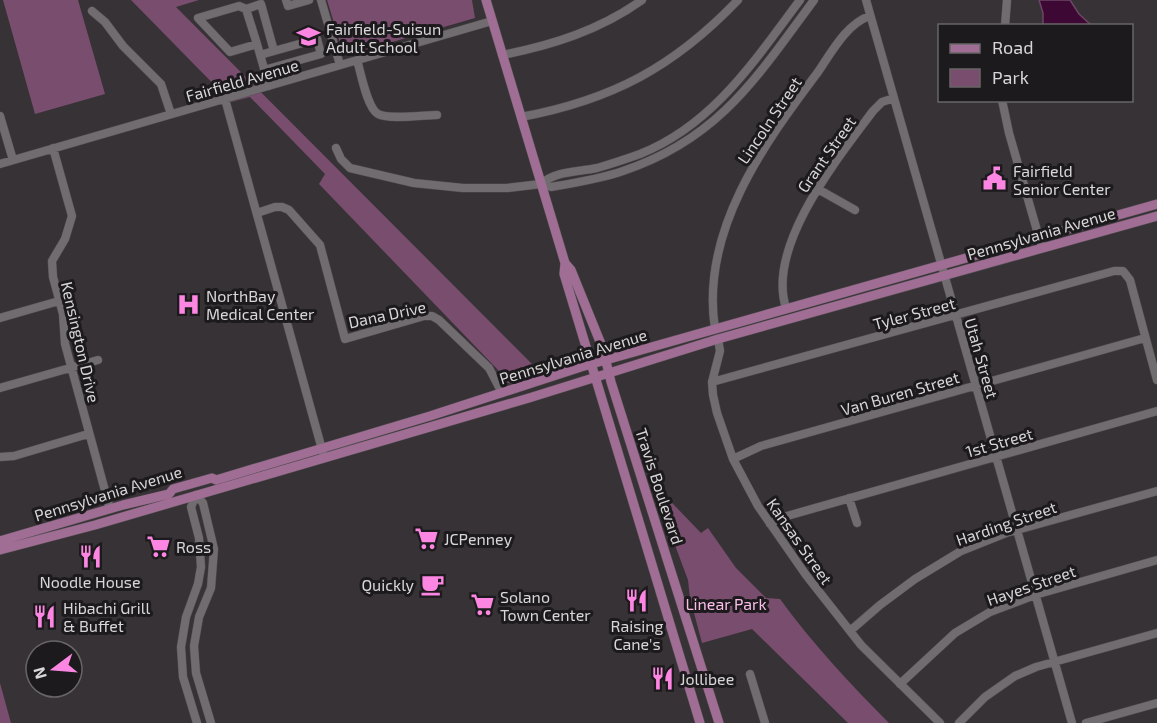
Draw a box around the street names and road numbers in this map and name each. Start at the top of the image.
street label: Fairfield Avenue [183,55,301,105]
street label: Lincoln Street [733,73,805,167]
street label: Grant Street [793,112,859,196]
street label: Pennsylvania Avenue [965,203,1117,263]
street label: Kensington Drive [58,280,104,404]
street label: Tyler Street [871,293,957,333]
street label: Dana Drive [346,296,428,332]
street label: Utah Street [961,316,1003,400]
street label: Pennsylvania Avenue [497,324,649,388]
street label: Van Buren Street [839,367,961,419]
street label: 1st Street [963,423,1035,461]
street label: Travis Boulevard [632,425,688,547]
street label: Pennsylvania Avenue [32,461,184,525]
street label: Kansas Street [763,494,837,588]
street label: Harding Street [953,497,1059,549]
street label: Hayes Street [984,561,1078,609]

